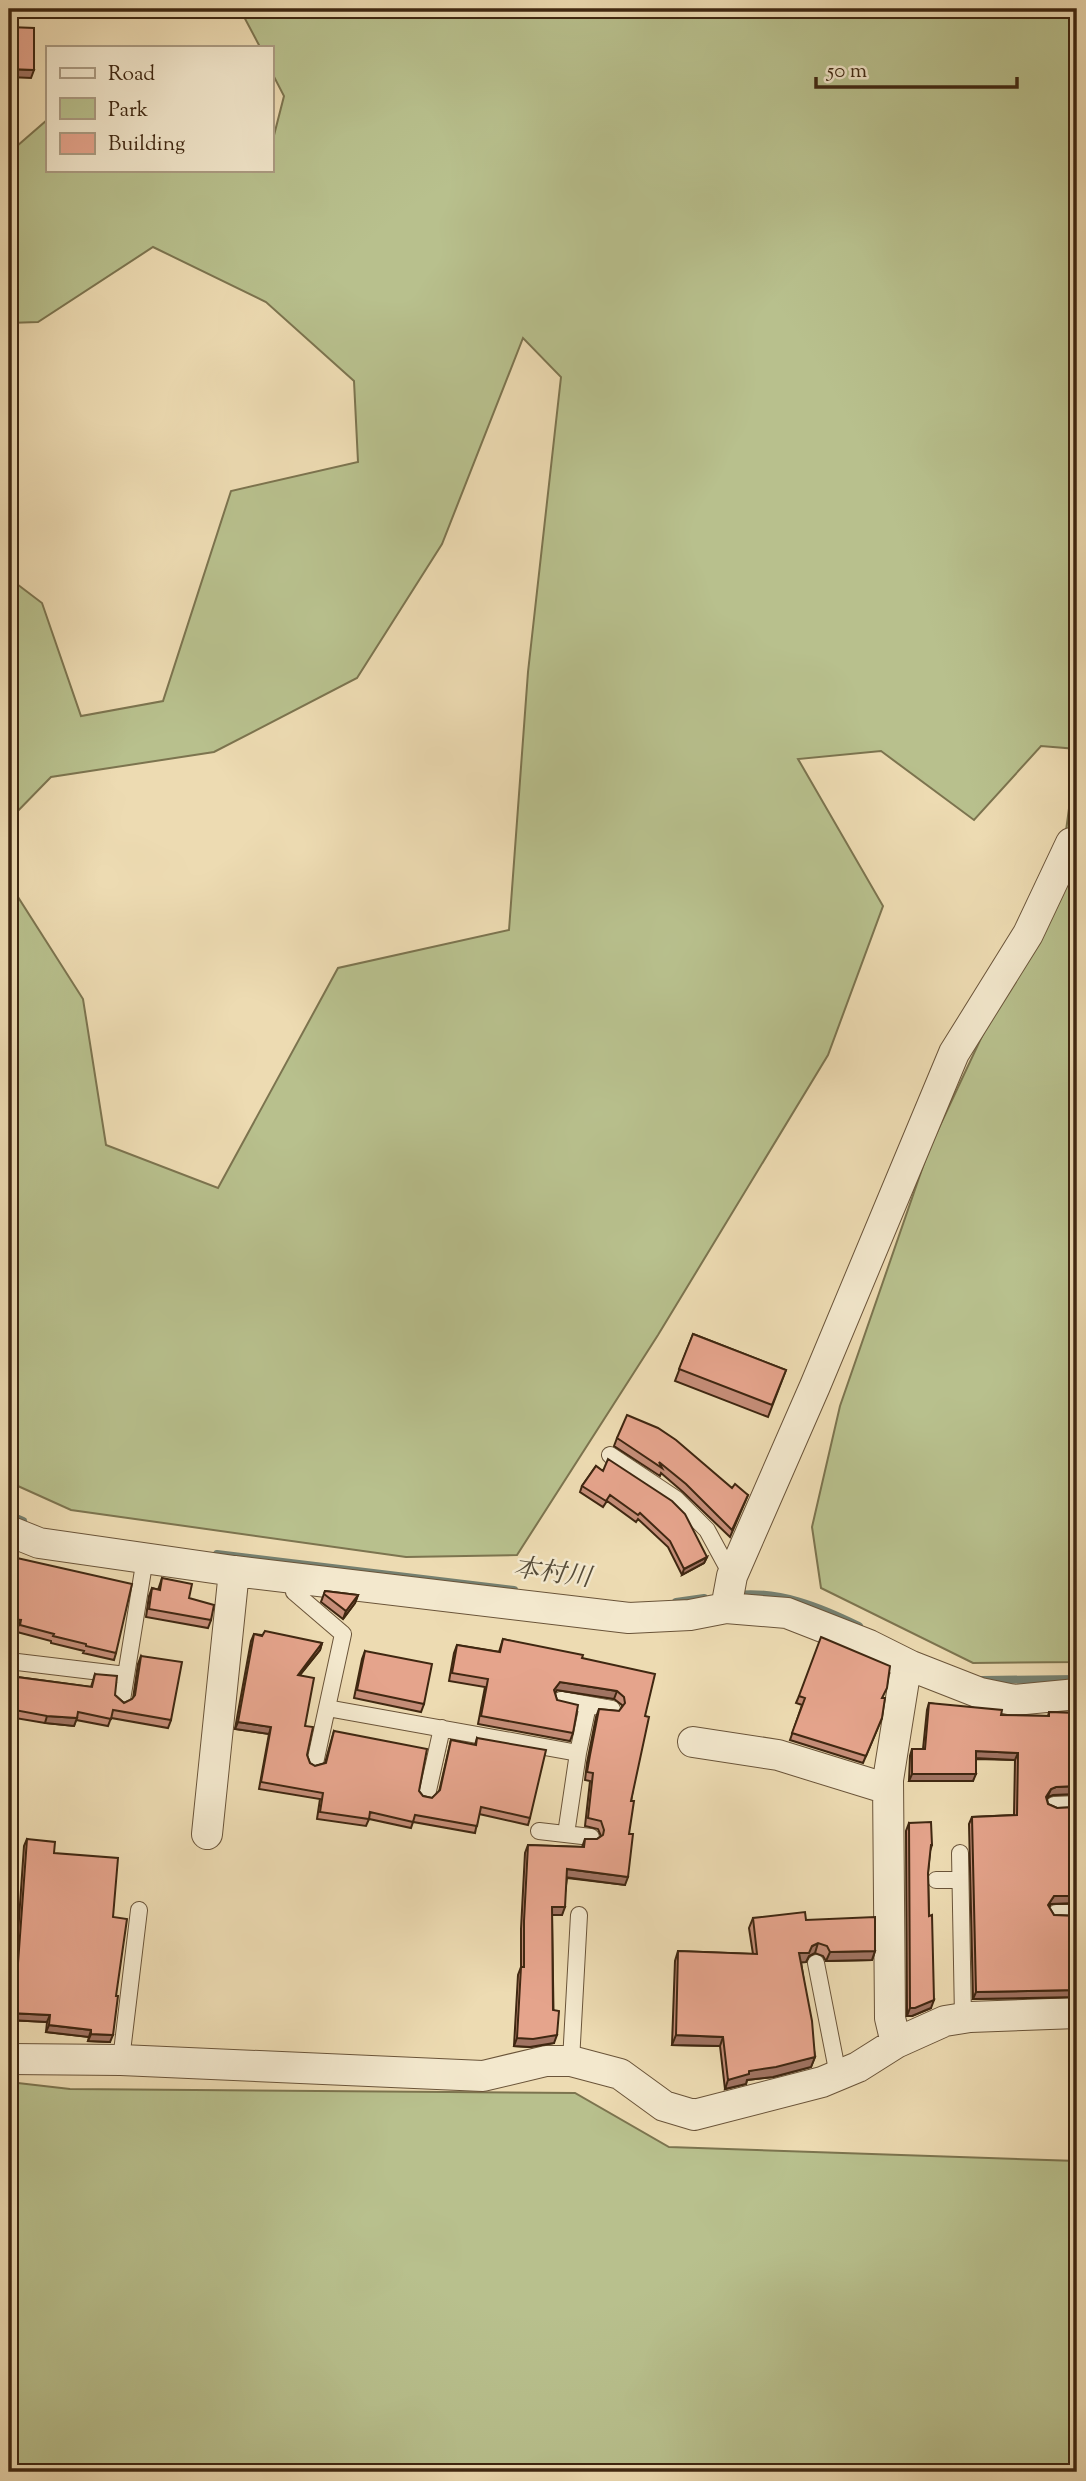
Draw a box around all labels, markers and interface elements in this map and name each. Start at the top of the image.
legend [46,46,273,172]
scale bar [816,46,1018,90]
text: 50 m [826,57,867,87]
text: Road [108,60,155,90]
text: Park [108,96,149,126]
text: Building [108,130,185,160]
water label: 本村川 [511,1550,596,1598]

